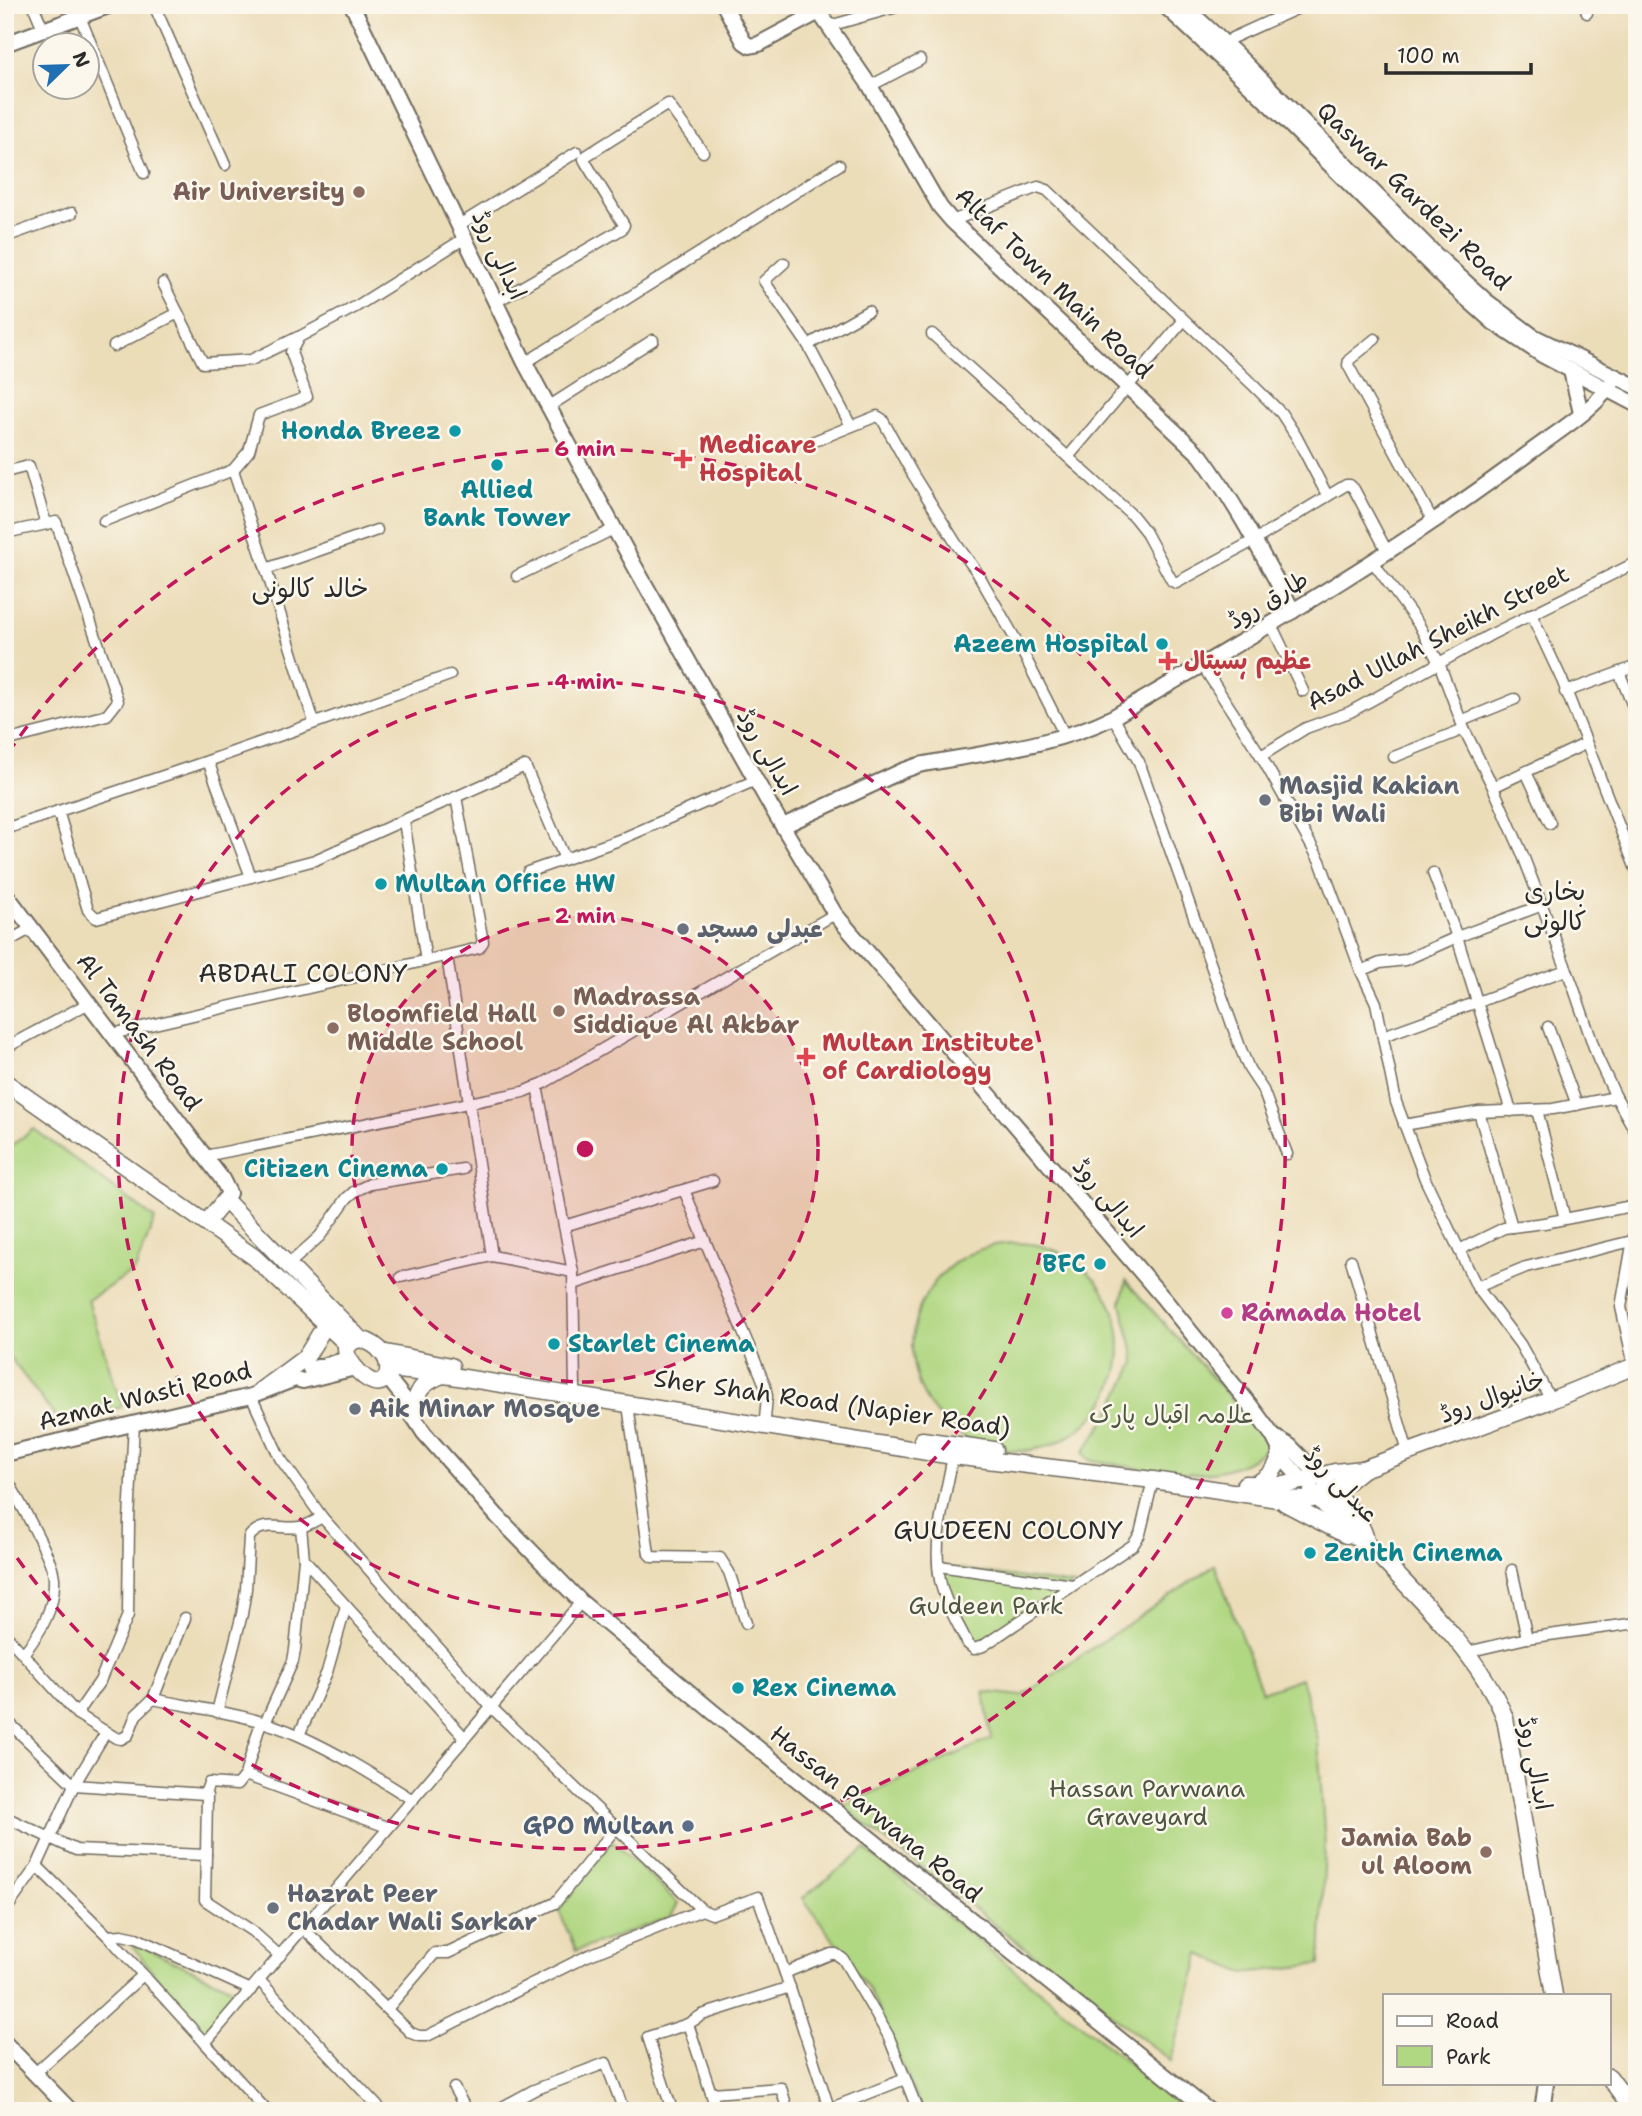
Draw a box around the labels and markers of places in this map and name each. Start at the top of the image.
place label: Air University [172,176,345,208]
marker: Air University [351,184,367,200]
place label: Honda Breez [281,415,441,447]
marker: Honda Breez [447,423,463,439]
place label: Medicare Hospital [699,429,817,489]
marker: Medicare Hospital [673,449,693,469]
marker: Allied Bank Tower [489,457,505,473]
place label: Allied Bank Tower [423,474,571,534]
place label: Azeem Hospital [953,628,1148,660]
marker: Azeem Hospital [1154,636,1170,652]
place label: عظیم ہسپتال [1184,645,1311,680]
marker: عظیم ہسپتال [1158,651,1178,671]
place label: Masjid Kakian Bibi Wali [1279,770,1459,830]
marker: Masjid Kakian Bibi Wali [1257,792,1273,808]
place label: Multan Office HW [395,868,616,900]
marker: Multan Office HW [373,876,389,892]
place label: عبدلی مسجد [697,913,823,945]
marker: عبدلی مسجد [675,921,691,937]
place label: Madrassa Siddique Al Akbar [573,981,800,1041]
place label: Bloomfield Hall Middle School [347,998,537,1058]
marker: Madrassa Siddique Al Akbar [551,1003,567,1019]
marker: Bloomfield Hall Middle School [325,1020,341,1036]
place label: Multan Institute of Cardiology [822,1027,1034,1087]
marker: Multan Institute of Cardiology [796,1047,816,1067]
centre of rings [573,1137,597,1161]
place label: Citizen Cinema [244,1153,429,1185]
marker: Citizen Cinema [434,1161,450,1177]
place label: BFC [1042,1248,1086,1280]
marker: BFC [1092,1256,1108,1272]
place label: Ramada Hotel [1241,1297,1421,1329]
marker: Ramada Hotel [1219,1305,1235,1321]
place label: Starlet Cinema [568,1328,755,1360]
marker: Starlet Cinema [546,1336,562,1352]
place label: Aik Minar Mosque [369,1393,601,1425]
marker: Aik Minar Mosque [347,1401,363,1417]
place label: Zenith Cinema [1324,1537,1503,1569]
marker: Zenith Cinema [1302,1545,1318,1561]
place label: Rex Cinema [752,1672,897,1704]
marker: Rex Cinema [730,1680,746,1696]
place label: GPO Multan [523,1810,674,1842]
marker: GPO Multan [680,1818,696,1834]
place label: Jamia Bab ul Aloom [1341,1822,1472,1882]
marker: Jamia Bab ul Aloom [1478,1844,1494,1860]
place label: Hazrat Peer Chadar Wali Sarkar [287,1878,537,1938]
marker: Hazrat Peer Chadar Wali Sarkar [265,1900,281,1916]

